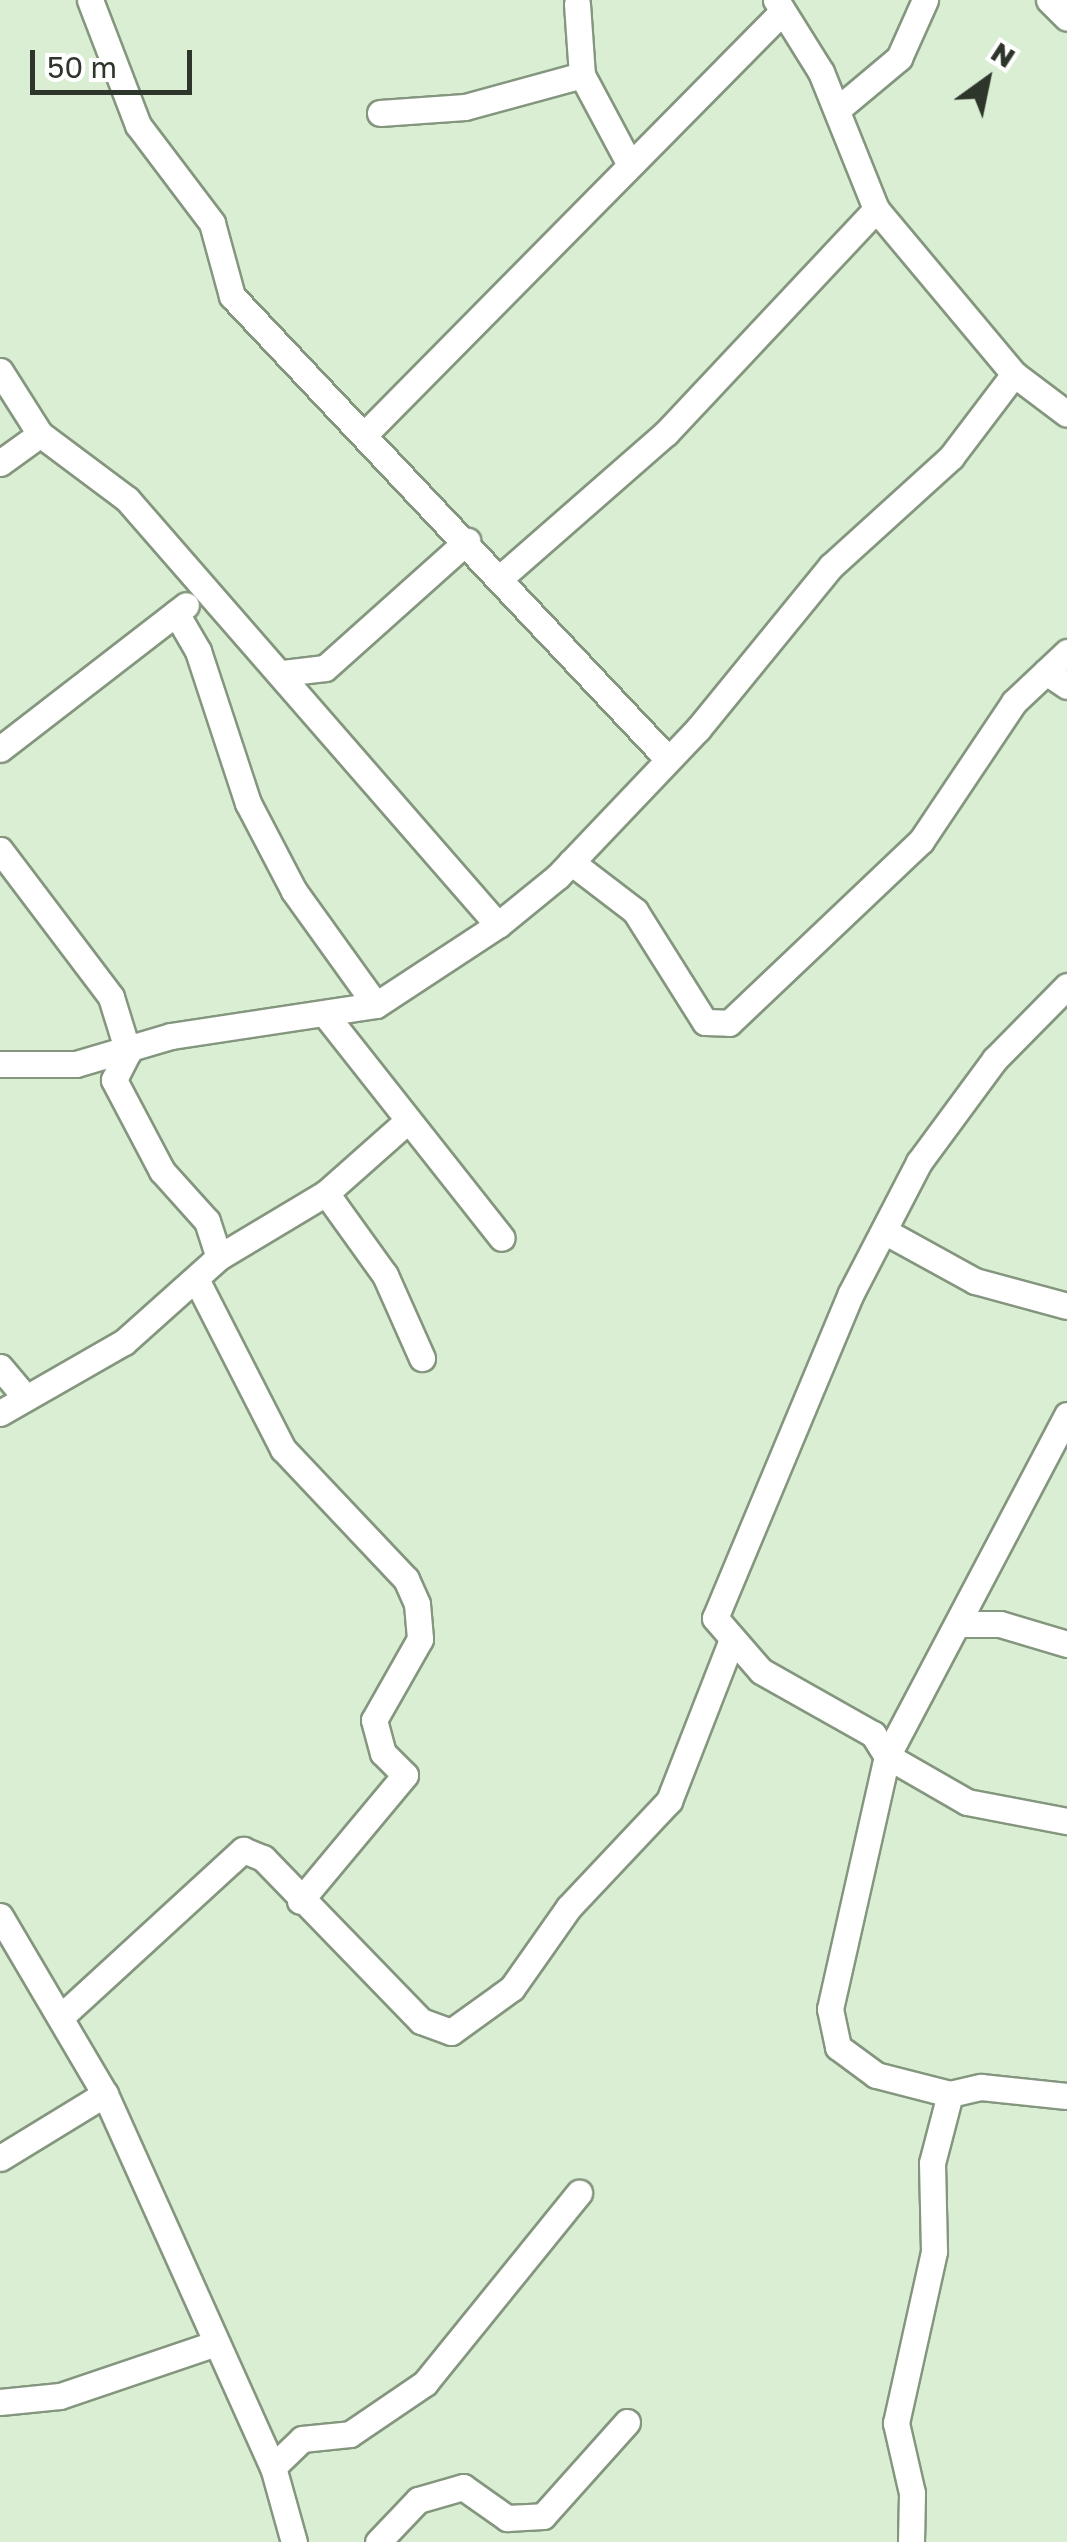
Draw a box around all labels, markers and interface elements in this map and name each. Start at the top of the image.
scale bar [35,30,198,92]
north arrow [937,30,1037,130]
text: N [986,35,1022,74]
text: 50 m [47,49,117,85]

